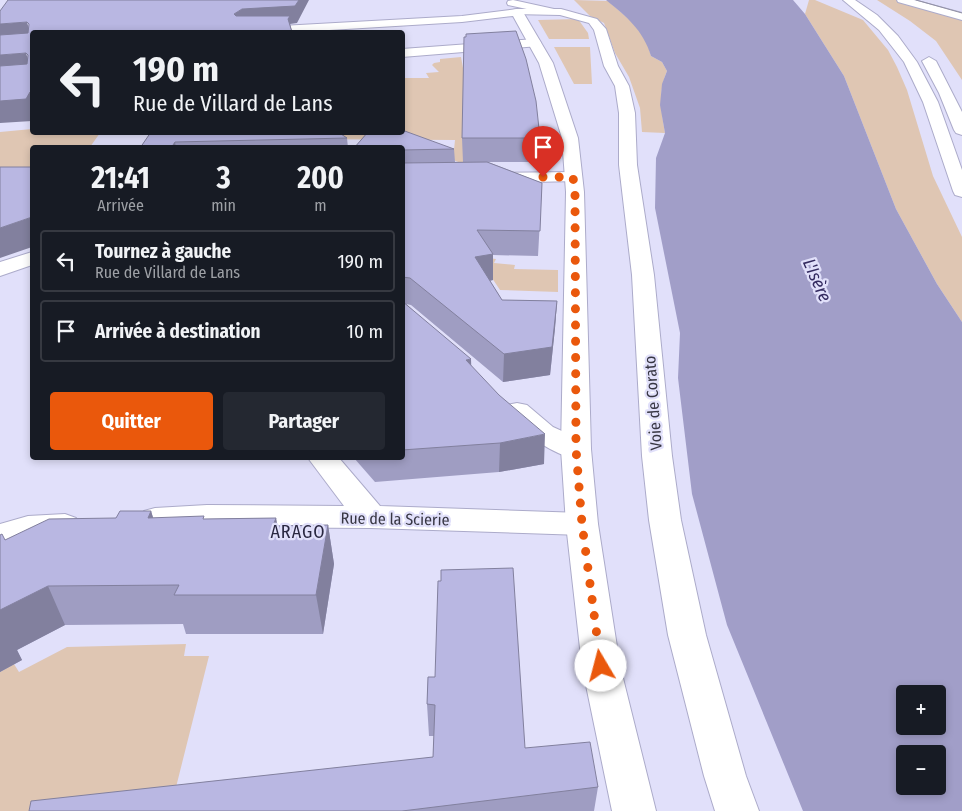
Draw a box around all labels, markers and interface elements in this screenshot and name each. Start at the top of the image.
text: 190 m [133,48,219,90]
icon: left [50,50,115,115]
text: Rue de Villard de Lans [133,90,333,117]
pin [522,126,564,177]
icon: arrive [529,133,557,161]
text: 21:41 [91,160,150,196]
text: 3 [216,160,231,196]
text: 200 [297,160,344,196]
text: Arrivée [97,196,144,215]
text: min [211,196,236,215]
text: m [314,196,327,215]
text: Tournez à gauche [95,240,231,263]
icon: left [52,247,80,275]
text: 190 m [337,250,383,273]
water label: L'Isère [798,255,836,305]
text: Rue de Villard de Lans [95,263,240,282]
icon: arrive [52,317,80,345]
text: Arrivée à destination [95,320,261,343]
text: 10 m [347,320,383,343]
street label: Voie de Corato [640,355,666,451]
button: Quitter [50,392,213,450]
button: Partager [223,392,385,450]
street label: Rue de la Scierie [340,509,450,529]
district label: ARAGO [270,521,326,543]
position arrow [574,639,626,691]
map controls [896,685,946,795]
button: + [896,685,946,735]
button: − [896,745,946,795]

